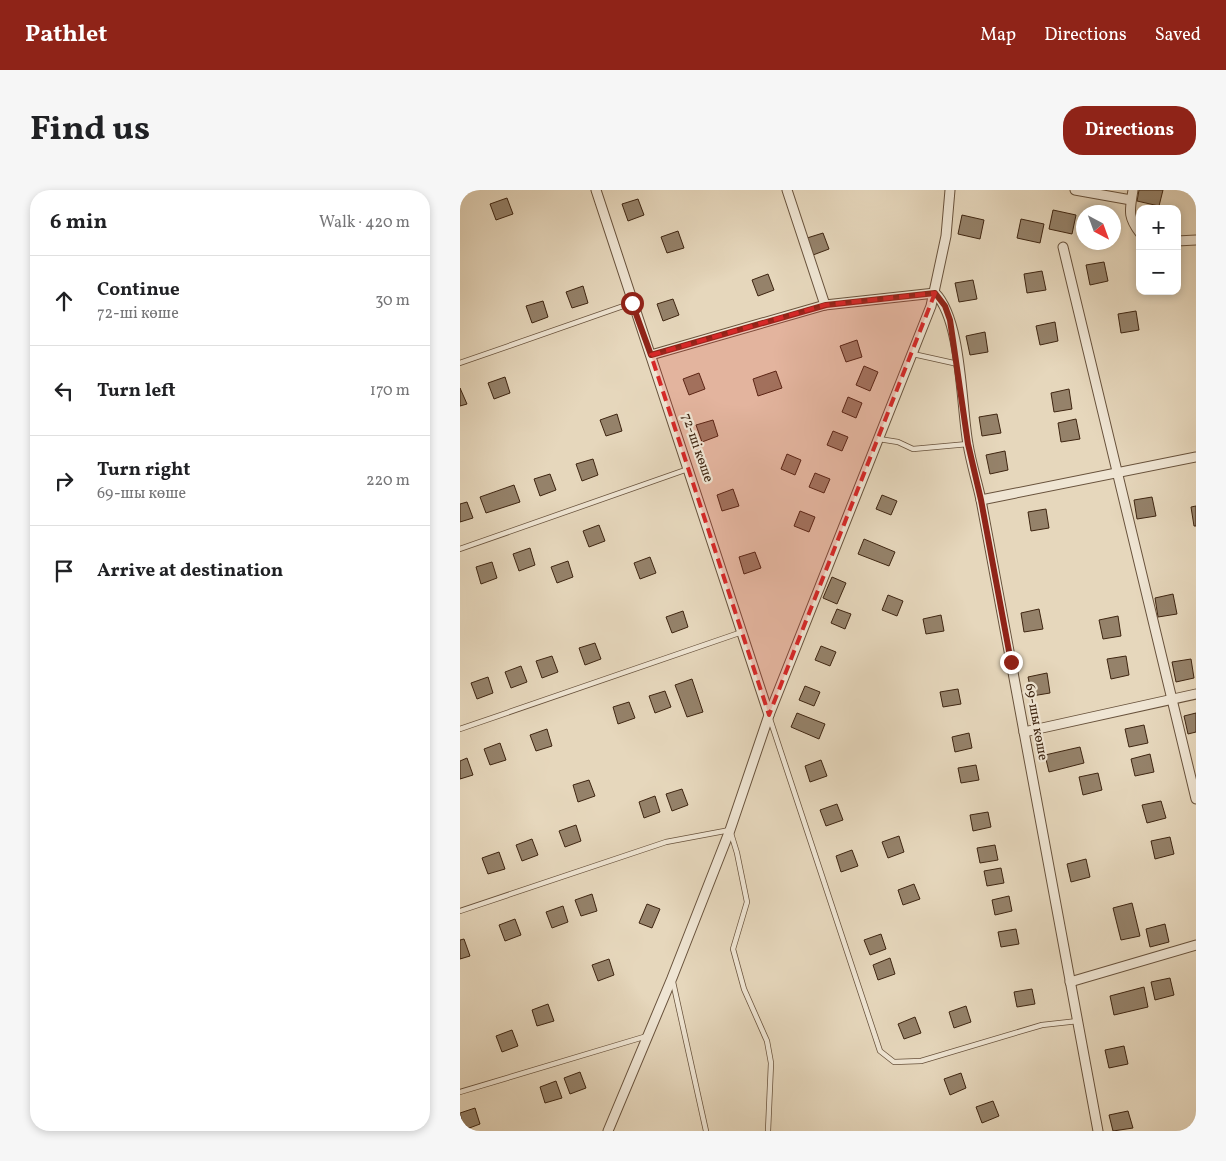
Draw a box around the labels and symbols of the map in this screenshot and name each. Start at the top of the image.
north arrow [1076,205,1121,250]
route start [621,292,644,315]
street label: 72-ші көше [676,411,718,485]
route end [1000,651,1023,674]
street label: 69-шы көше [1020,682,1052,762]

